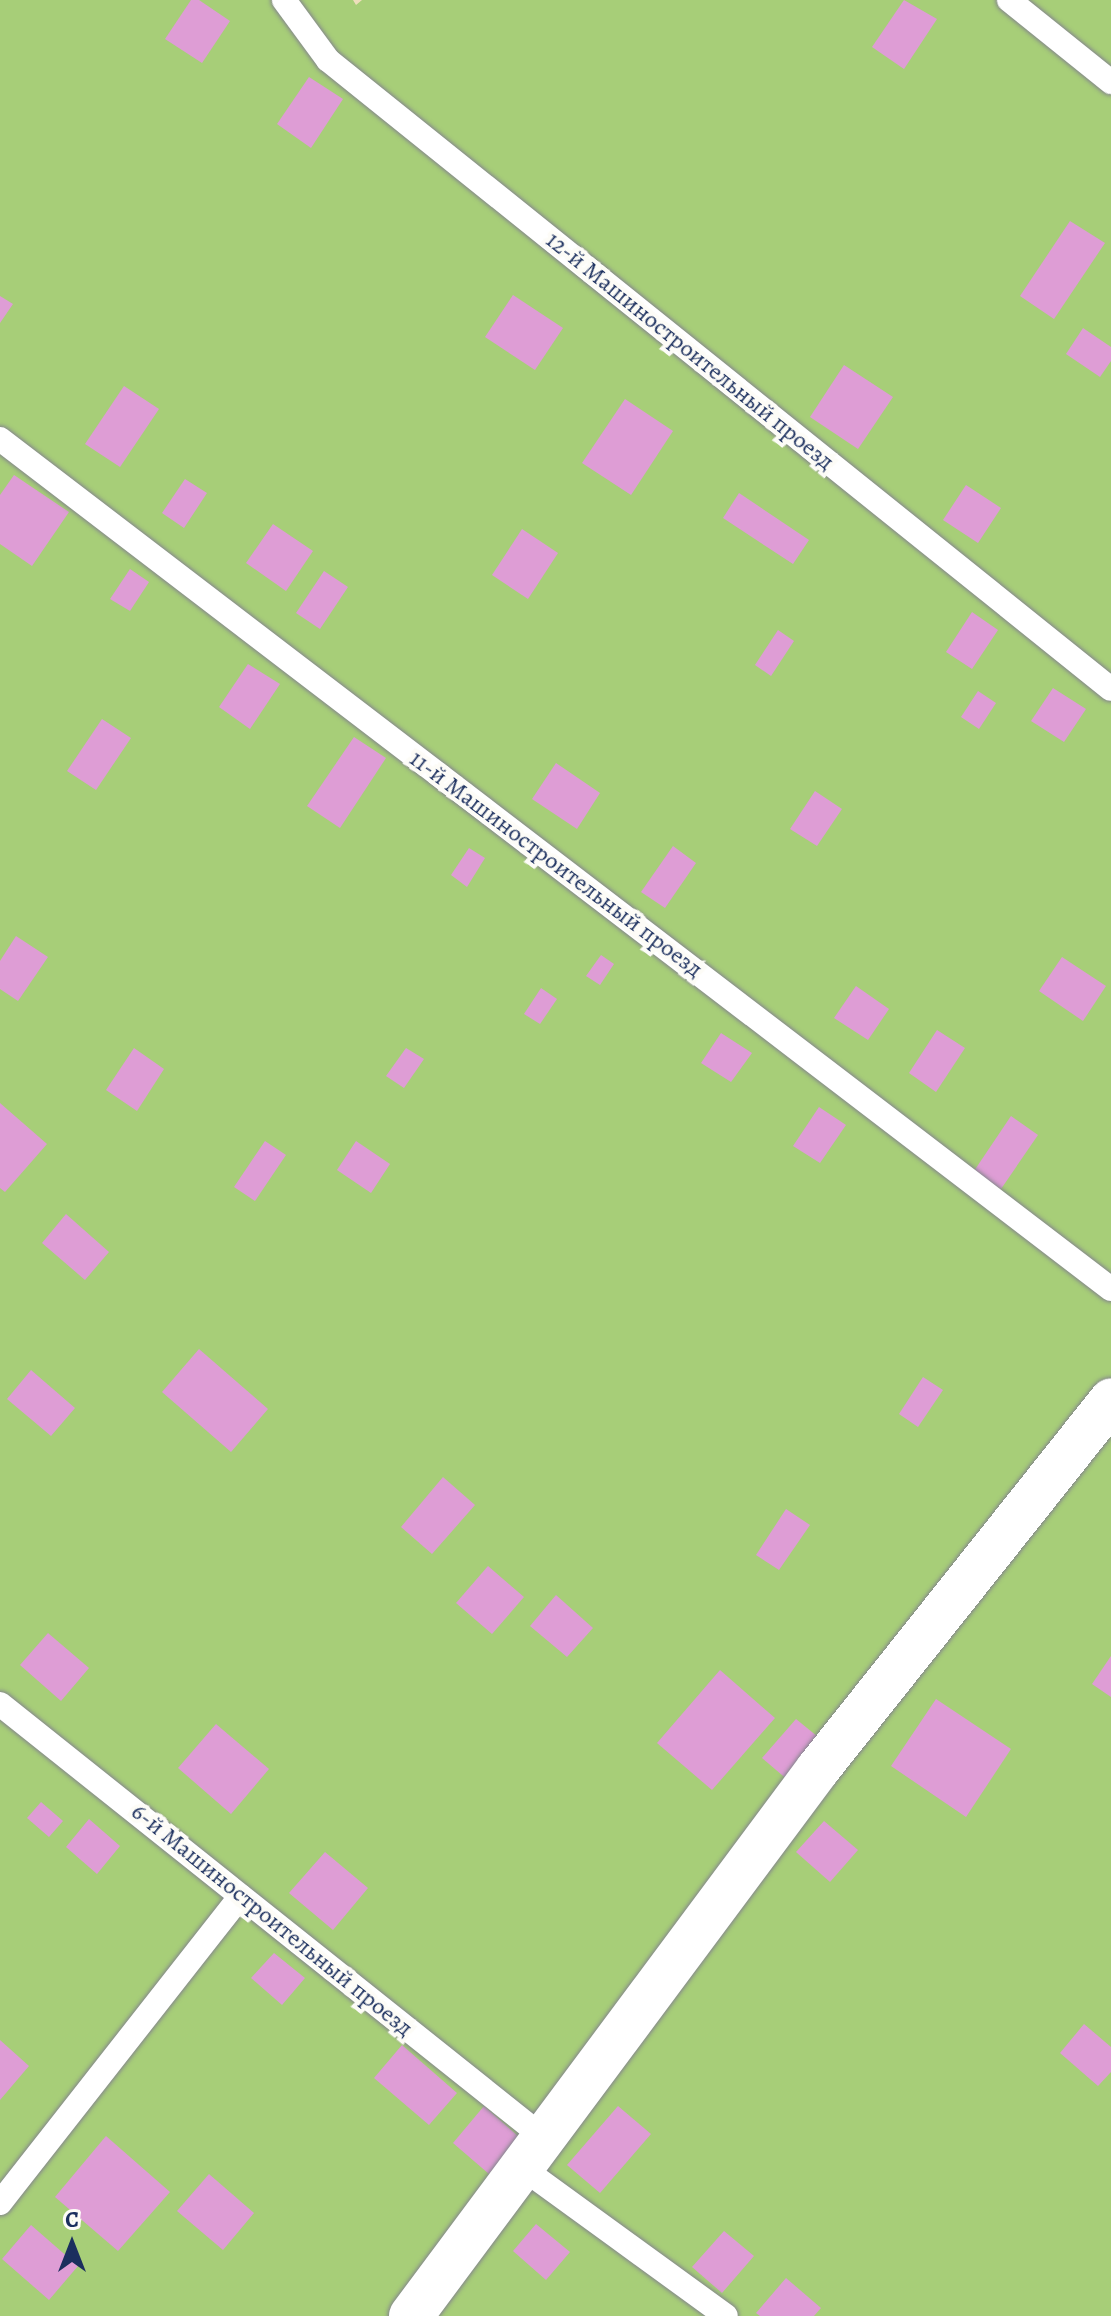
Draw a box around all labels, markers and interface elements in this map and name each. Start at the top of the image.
street label: 12-й Машиностроительный проезд [540,226,840,476]
street label: 11-й Машиностроительный проезд [404,744,708,984]
street label: 6-й Машиностроительный проезд [125,1797,419,2043]
north arrow [32,2204,112,2284]
text: С [65,2205,79,2235]

